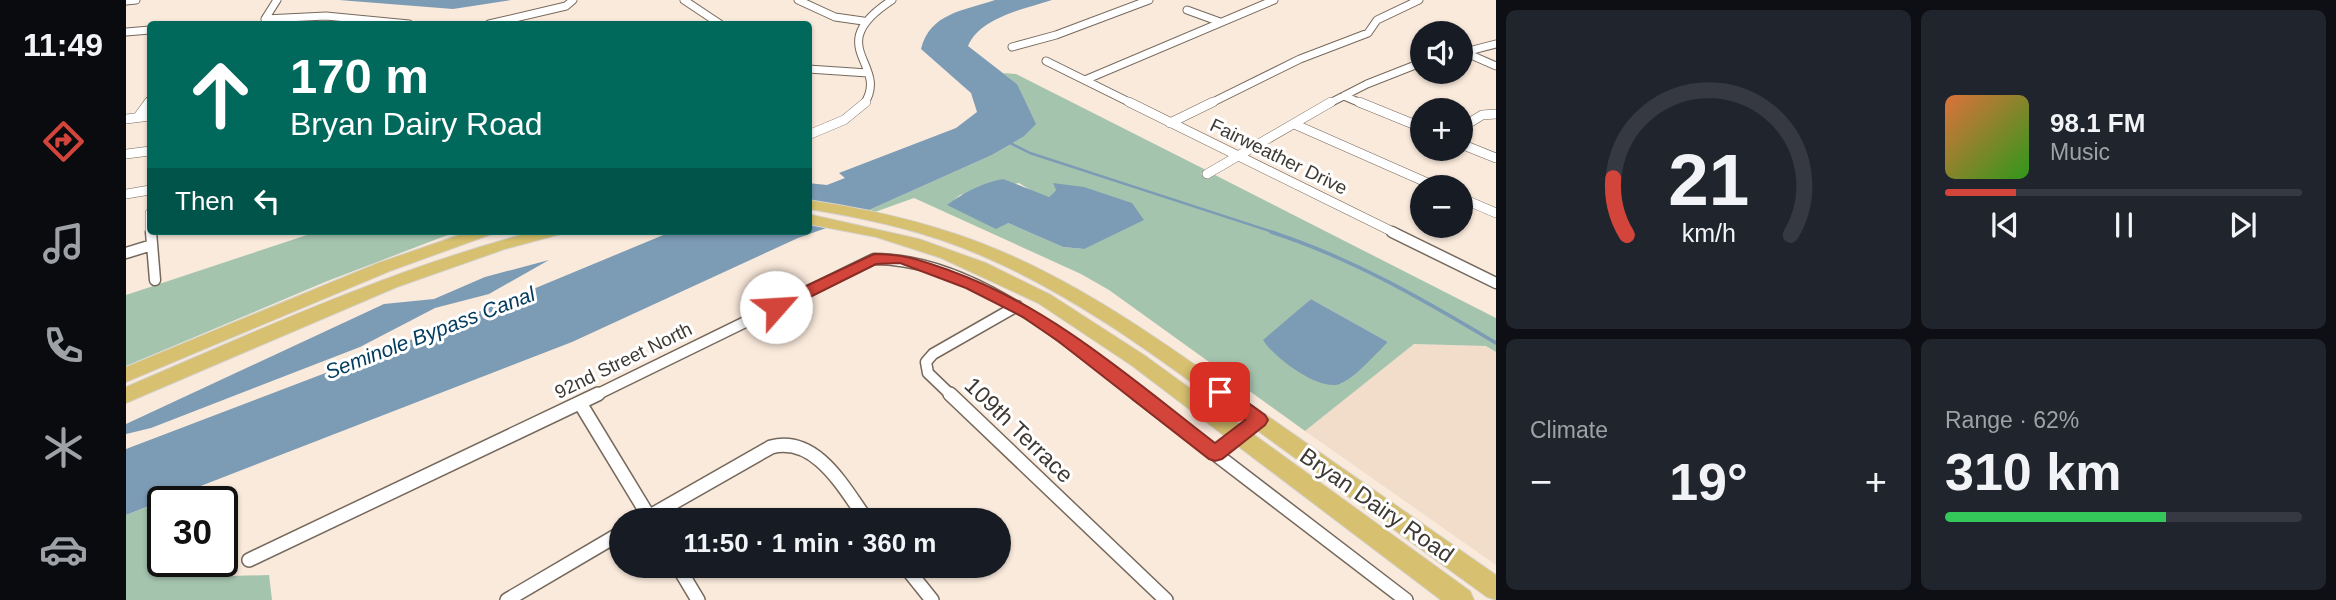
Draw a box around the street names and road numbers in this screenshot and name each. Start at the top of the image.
street label: Fairweather Drive [1207,114,1351,199]
street label: 92nd Street North [551,318,695,403]
street label: 109th Terrace [960,372,1078,488]
street label: Bryan Dairy Road [1295,442,1459,568]

